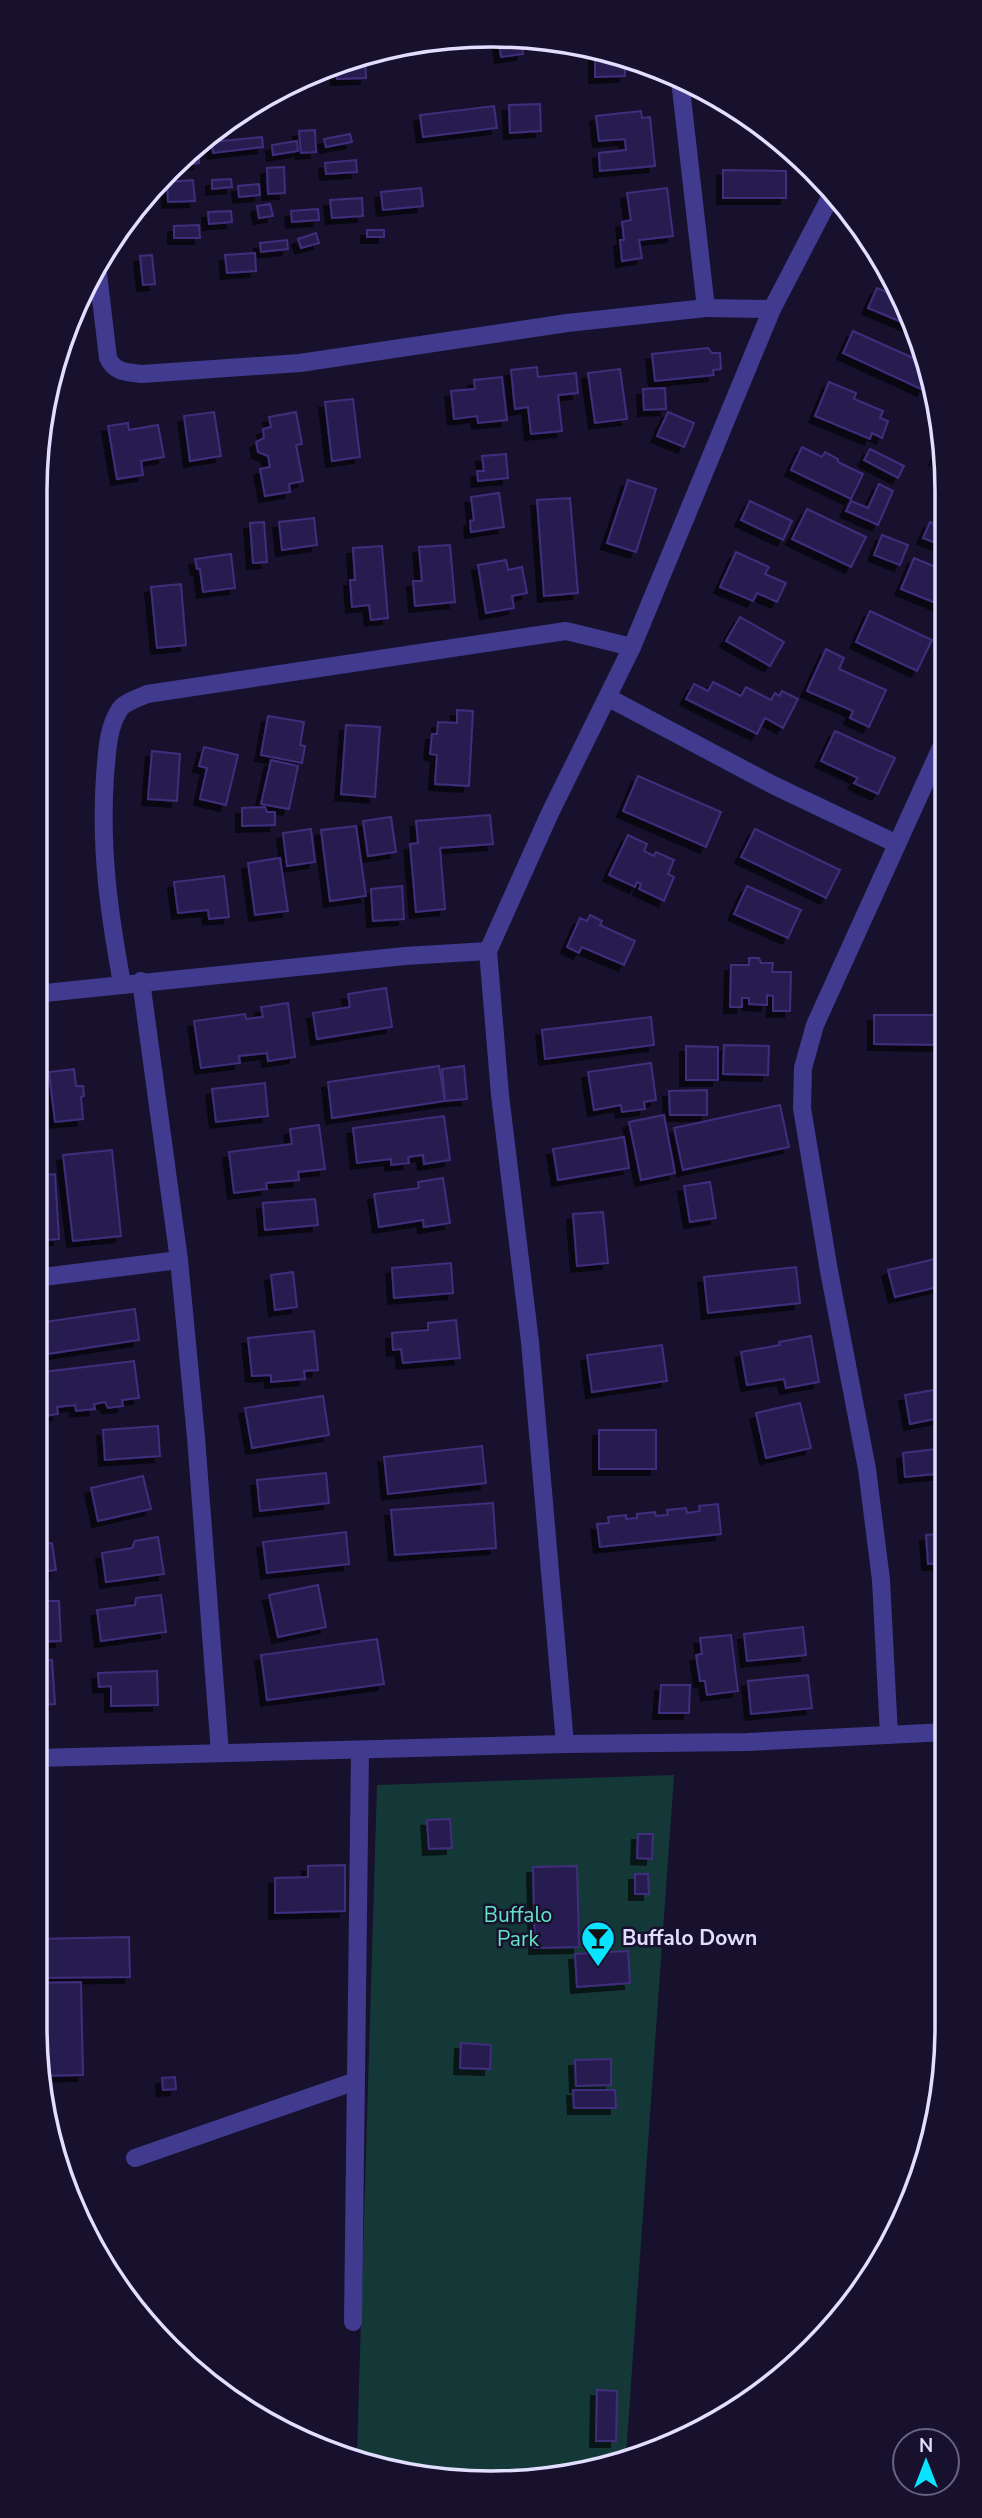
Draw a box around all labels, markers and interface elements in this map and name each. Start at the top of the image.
park label: Buffalo Park [484,1901,552,1953]
bar icon: Buffalo Down [579,1919,617,1968]
place label: Buffalo Down [622,1924,757,1952]
north arrow [891,2427,961,2497]
text: N [919,2433,933,2459]

